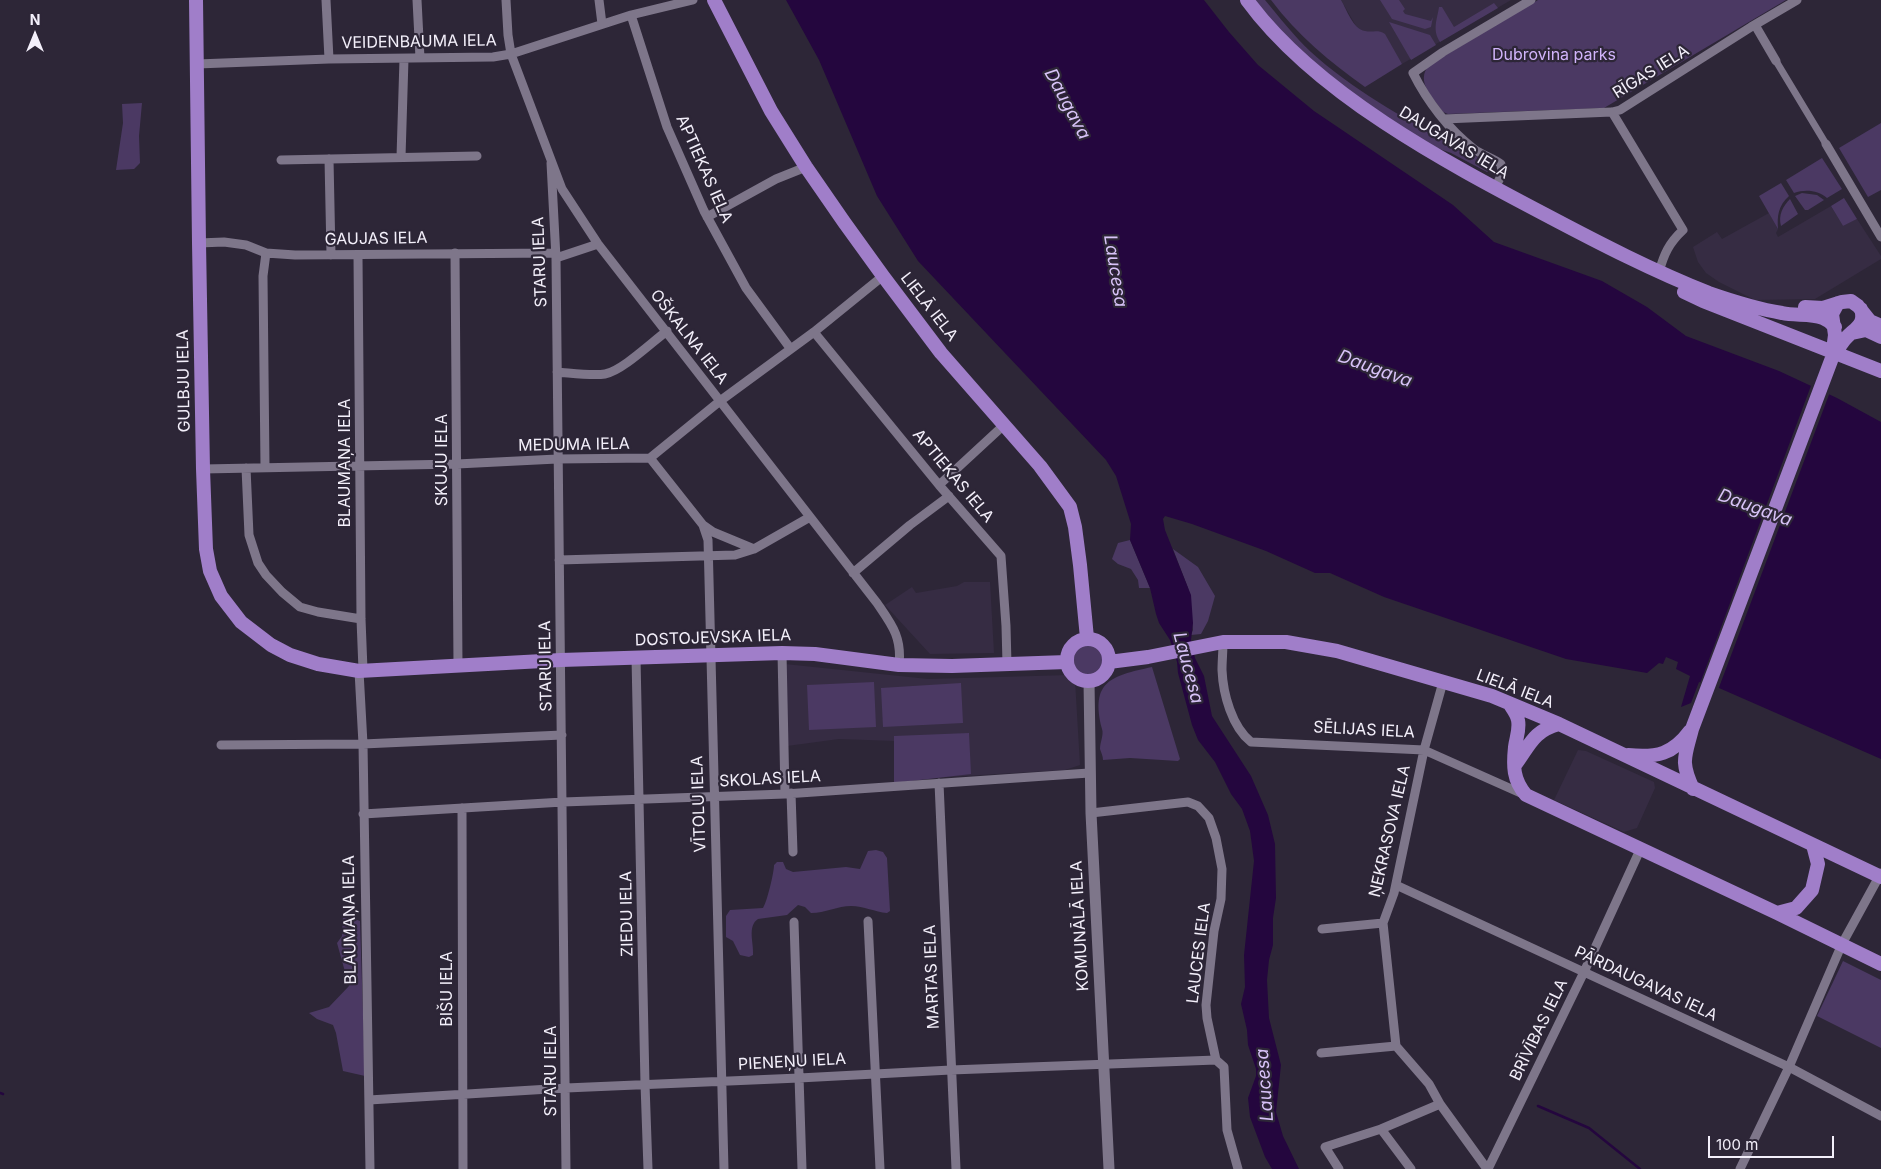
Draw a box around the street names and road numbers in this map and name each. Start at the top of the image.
street label: VEIDENBAUMA IELA [341,31,497,53]
street label: RĪGAS IELA [1609,41,1693,103]
street label: DAUGAVAS IELA [1396,103,1512,183]
street label: APTIEKAS IELA [672,112,736,226]
street label: STARU IELA [529,216,551,308]
street label: GAUJAS IELA [324,229,428,249]
street label: LIELĀ IELA [896,269,962,345]
street label: OŠKALNA IELA [646,286,732,388]
street label: GULBJU IELA [174,329,194,433]
street label: BLAUMAŅA IELA [335,398,355,528]
street label: SKUJU IELA [432,414,452,506]
street label: APTIEKAS IELA [908,425,998,527]
street label: MEDUMA IELA [518,434,630,456]
street label: STARU IELA [536,620,556,712]
street label: DOSTOJEVSKA IELA [634,626,792,650]
street label: LIELĀ IELA [1473,665,1557,713]
street label: SĒLIJAS IELA [1313,718,1415,742]
street label: VĪTOLU IELA [688,755,710,853]
street label: ŅEKRASOVA IELA [1365,763,1415,899]
street label: SKOLAS IELA [719,767,821,791]
street label: BLAUMAŅA IELA [339,855,361,985]
street label: KOMUNĀLĀ IELA [1067,860,1093,992]
street label: ZIEDU IELA [617,871,637,957]
street label: LAUCES IELA [1183,901,1215,1005]
street label: MARTAS IELA [921,924,943,1030]
street label: PĀRDAUGAVAS IELA [1572,942,1720,1026]
street label: BIŠU IELA [437,951,457,1027]
street label: BRĪVĪBAS IELA [1506,976,1572,1084]
street label: STARU IELA [541,1026,561,1116]
street label: PIENEŅU IELA [737,1050,847,1074]

